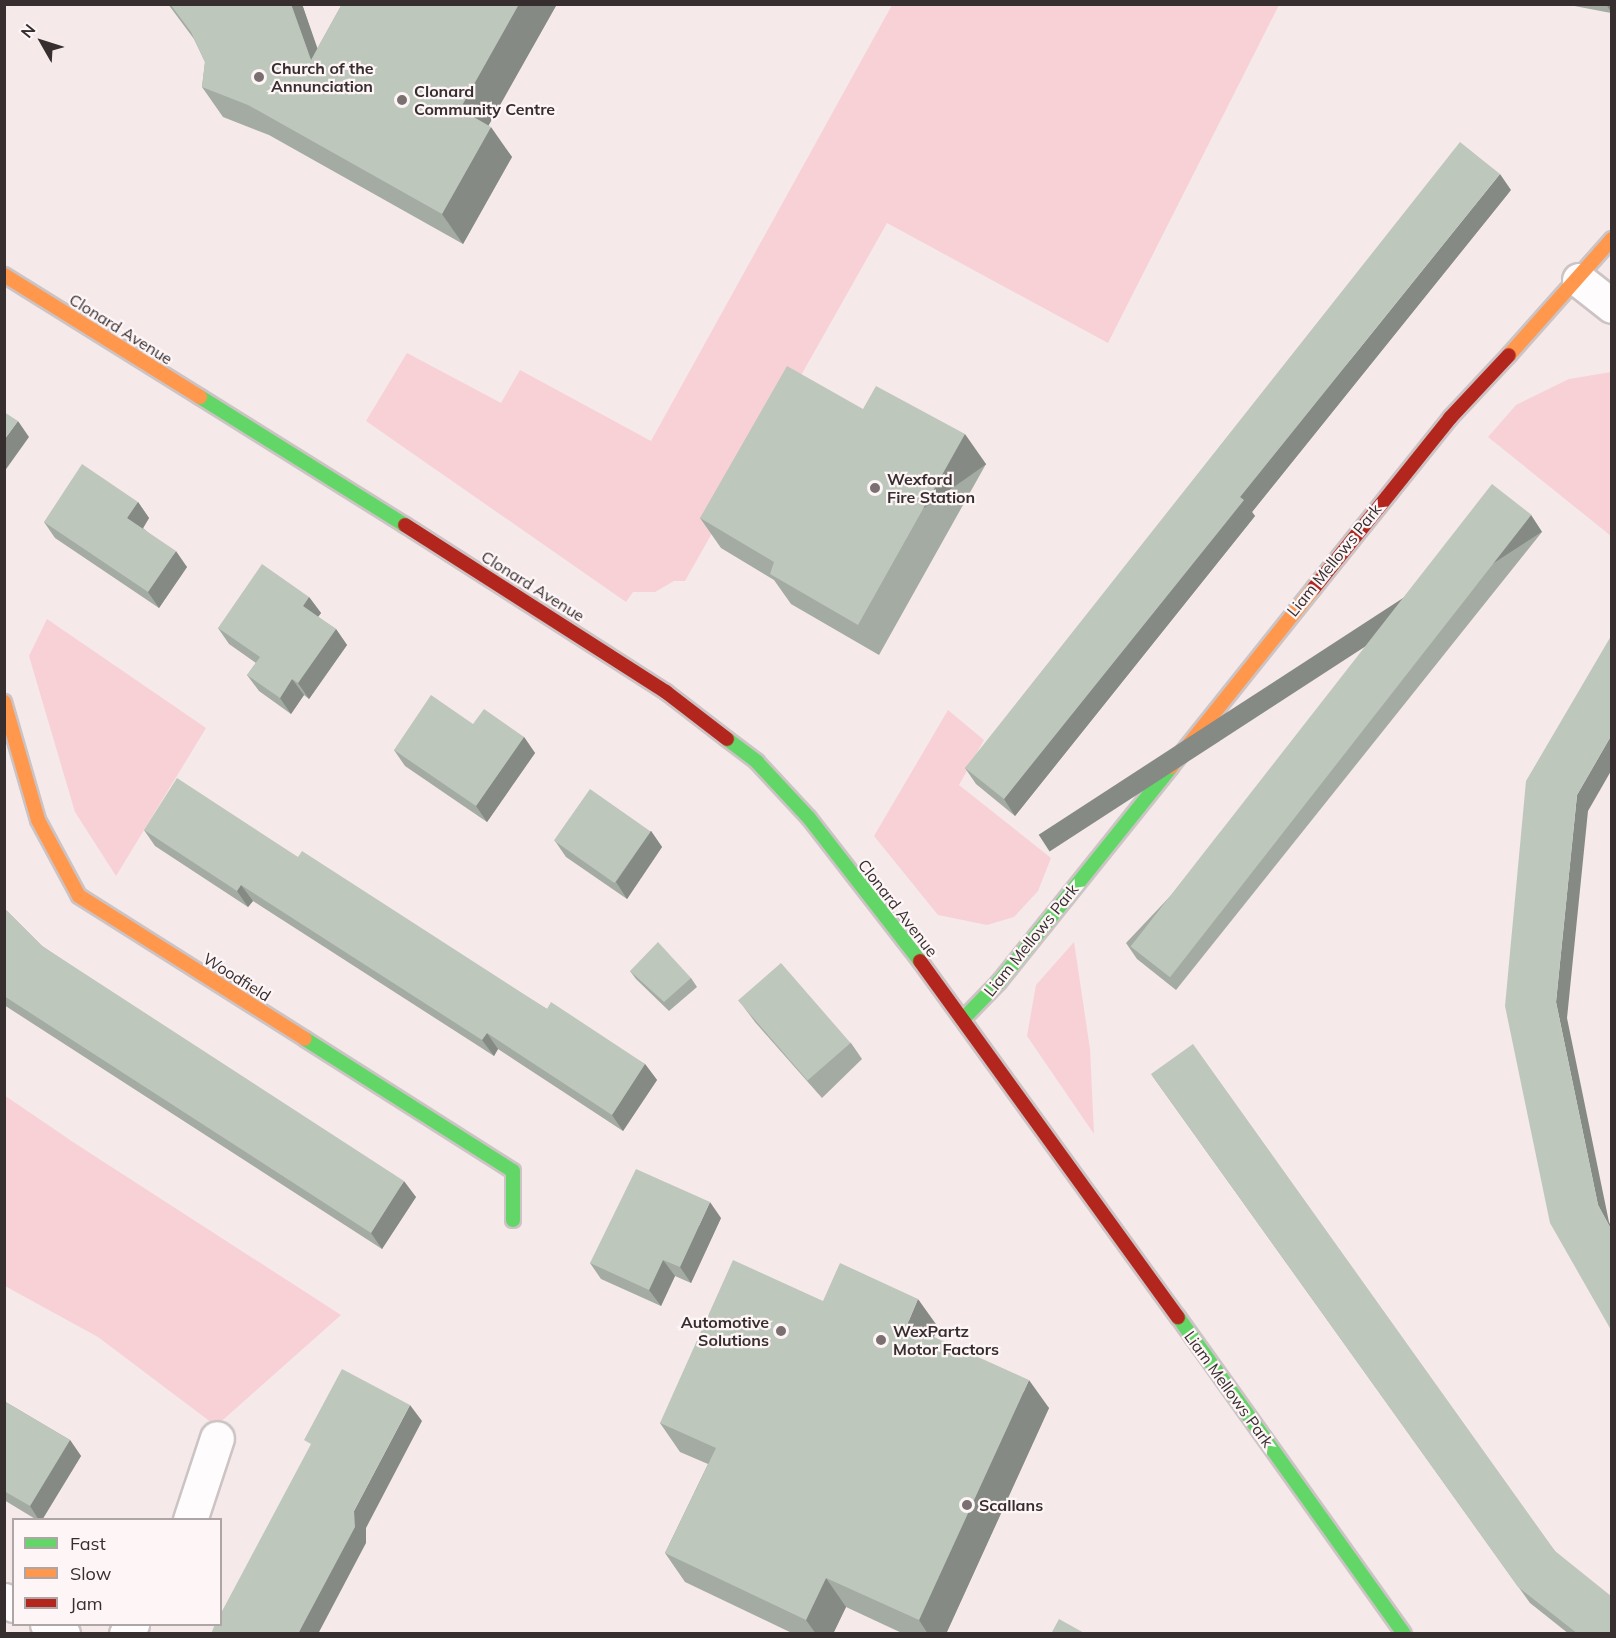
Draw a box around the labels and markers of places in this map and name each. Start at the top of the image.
place label: Church of the Annunciation [271,58,374,96]
marker: Church of the Annunciation [252,70,266,84]
place label: Clonard Community Centre [414,81,555,119]
marker: Clonard Community Centre [395,93,409,107]
place label: Wexford Fire Station [887,469,975,507]
marker: Wexford Fire Station [868,481,882,495]
place label: Automotive Solutions [681,1312,769,1350]
place label: WexPartz Motor Factors [893,1321,999,1359]
marker: Automotive Solutions [774,1324,788,1338]
marker: WexPartz Motor Factors [874,1333,888,1347]
place label: Scallans [979,1495,1043,1515]
marker: Scallans [960,1498,974,1512]

